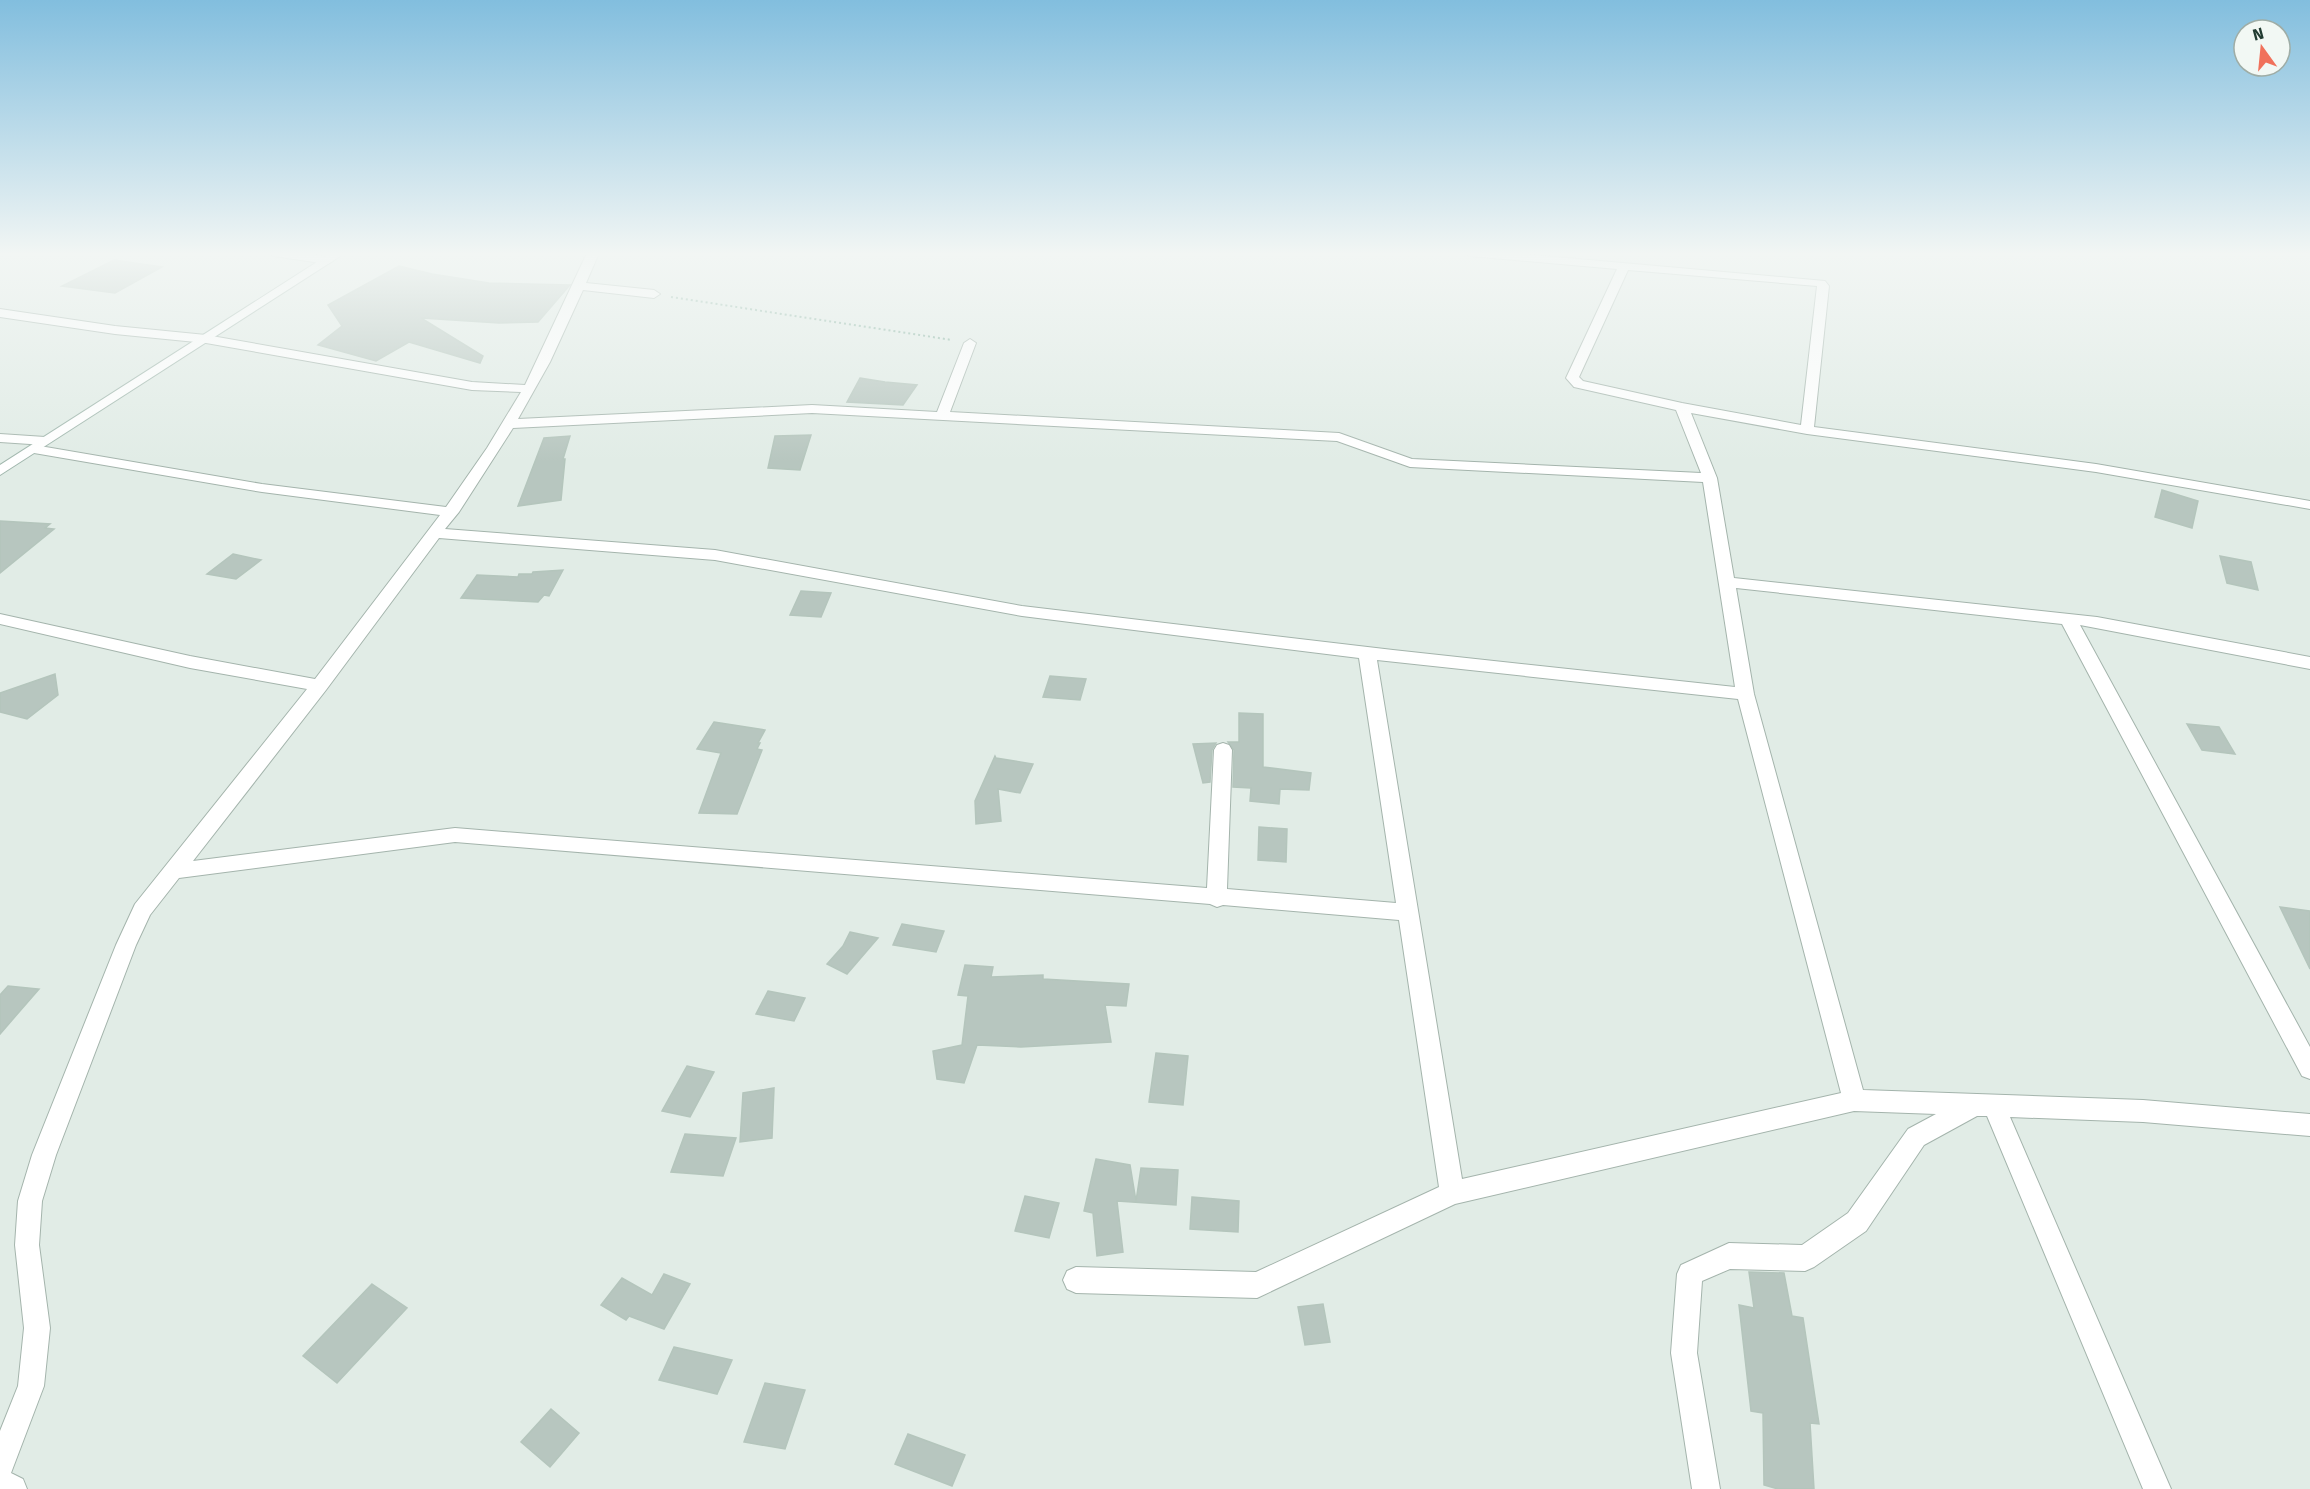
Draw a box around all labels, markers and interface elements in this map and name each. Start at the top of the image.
north arrow [2232,18,2292,78]
text: N [2251,23,2266,45]

